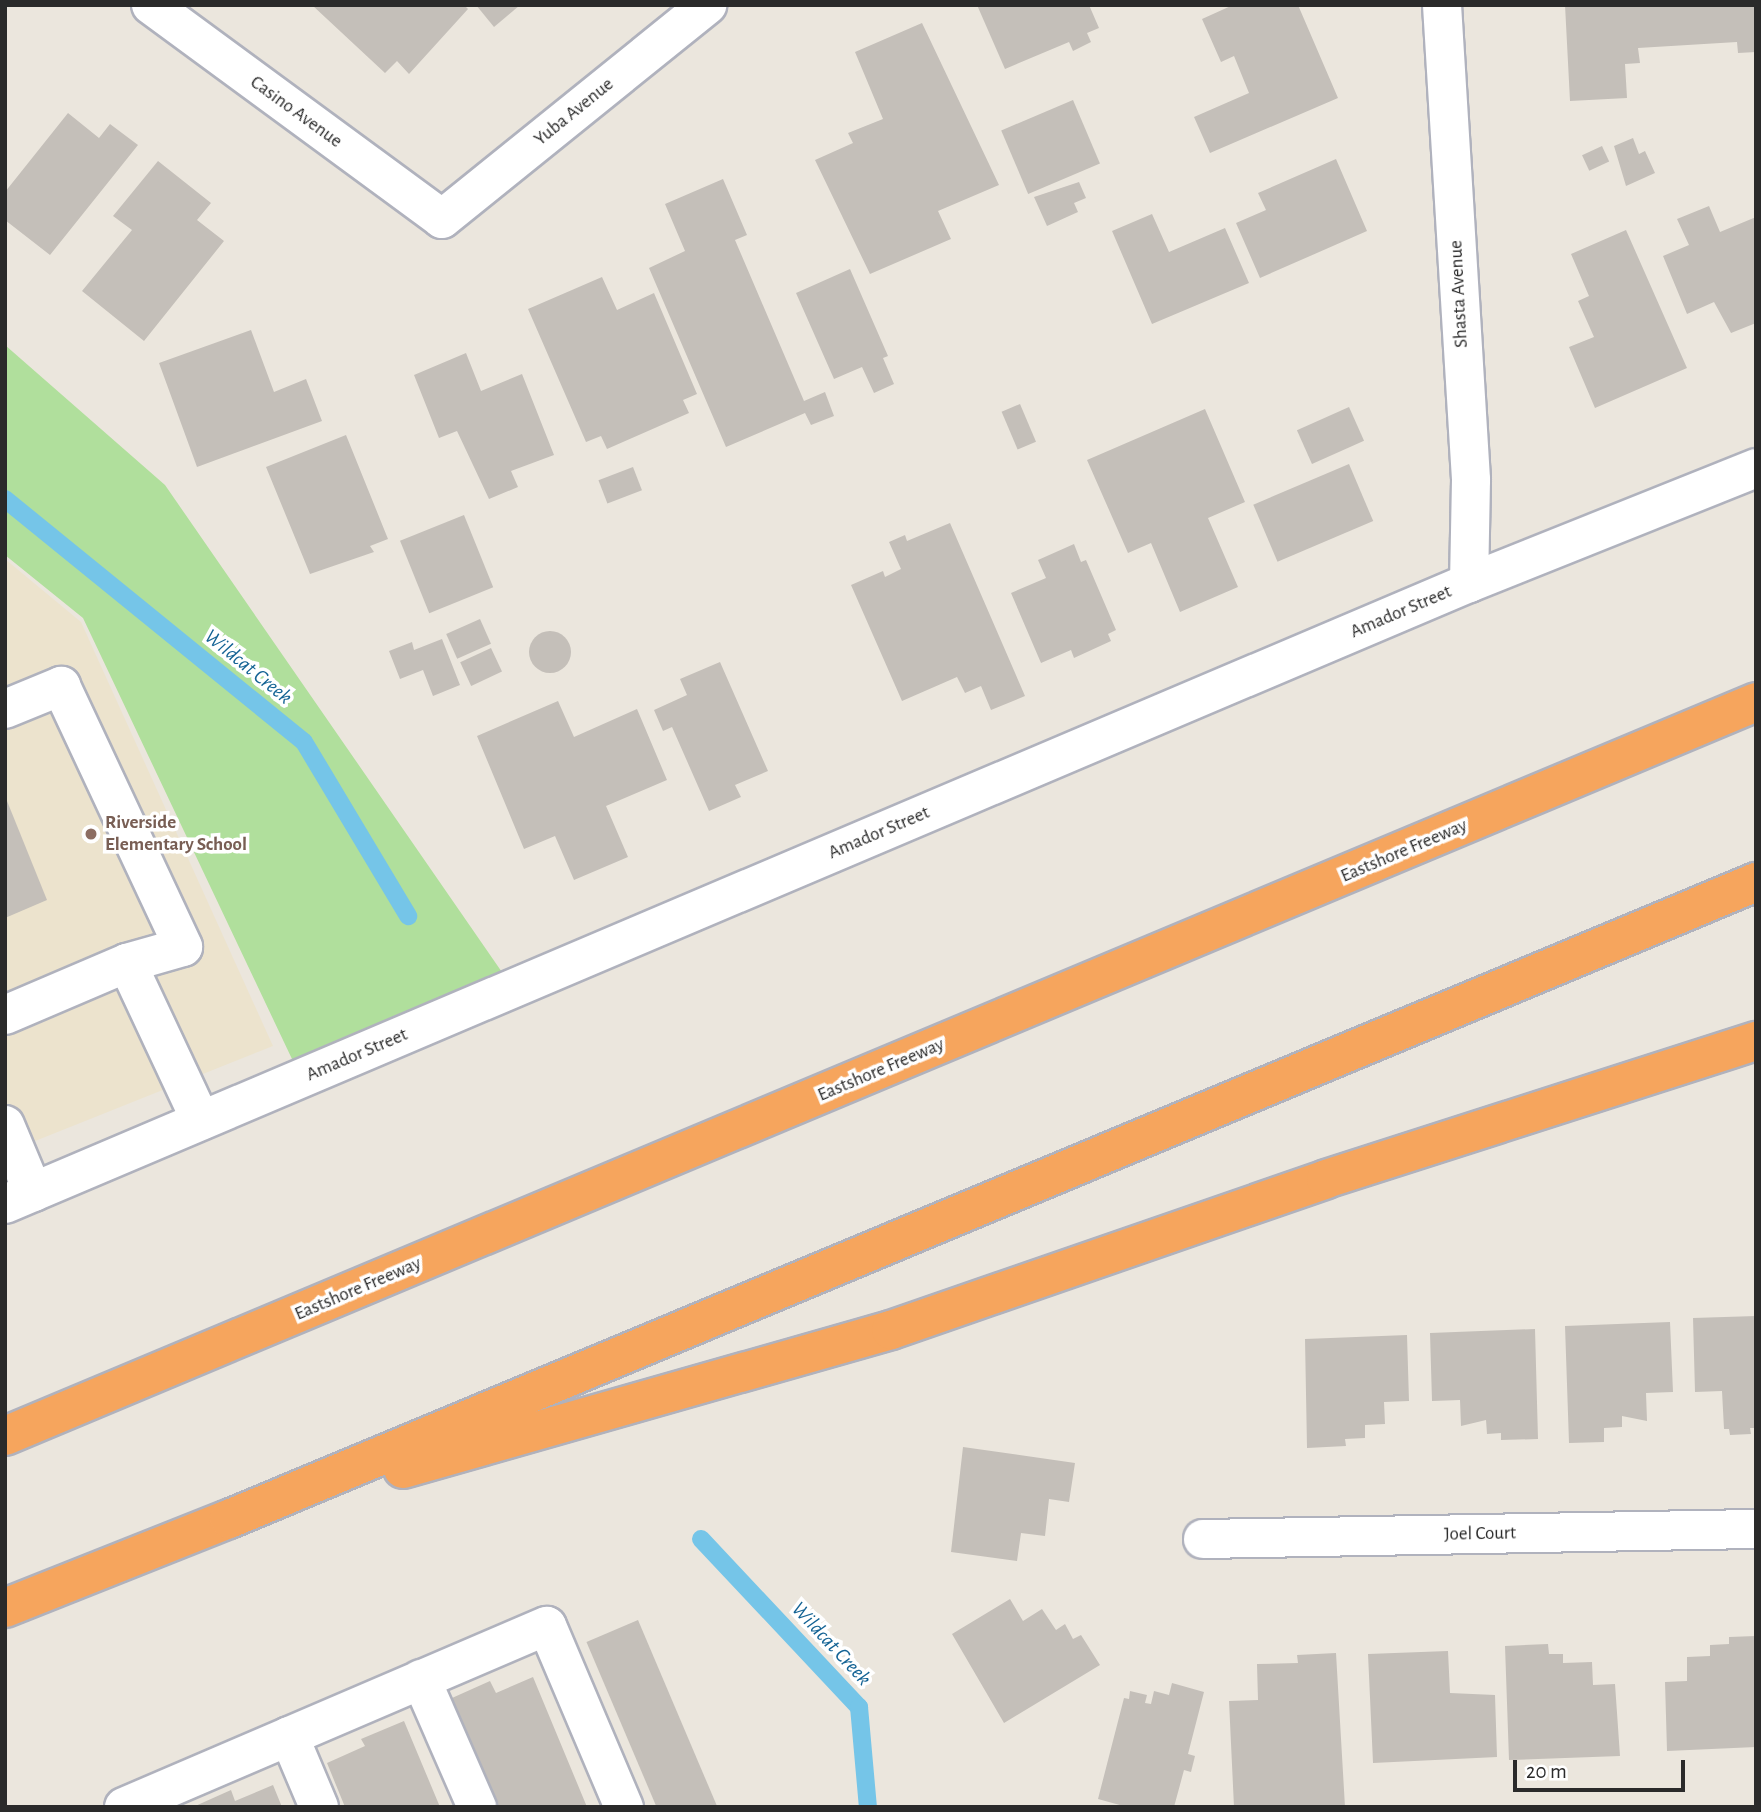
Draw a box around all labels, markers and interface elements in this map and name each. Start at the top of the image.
street label: Casino Avenue [246,71,346,153]
street label: Yuba Avenue [530,73,618,151]
street label: Shasta Avenue [1445,240,1473,348]
street label: Amador Street [1347,580,1455,644]
water label: Wildcat Creek [199,624,297,710]
street label: Amador Street [825,801,933,865]
place label: Riverside Elementary School [105,812,247,856]
street label: Eastshore Freeway [1337,814,1471,888]
marker: Riverside Elementary School [83,826,99,842]
street label: Amador Street [303,1023,411,1087]
street label: Eastshore Freeway [814,1033,948,1107]
street label: Eastshore Freeway [291,1252,425,1326]
street label: Joel Court [1444,1522,1516,1546]
water label: Wildcat Creek [786,1597,876,1691]
scale bar [1516,1745,1688,1789]
text: 20 m [1526,1761,1567,1782]

